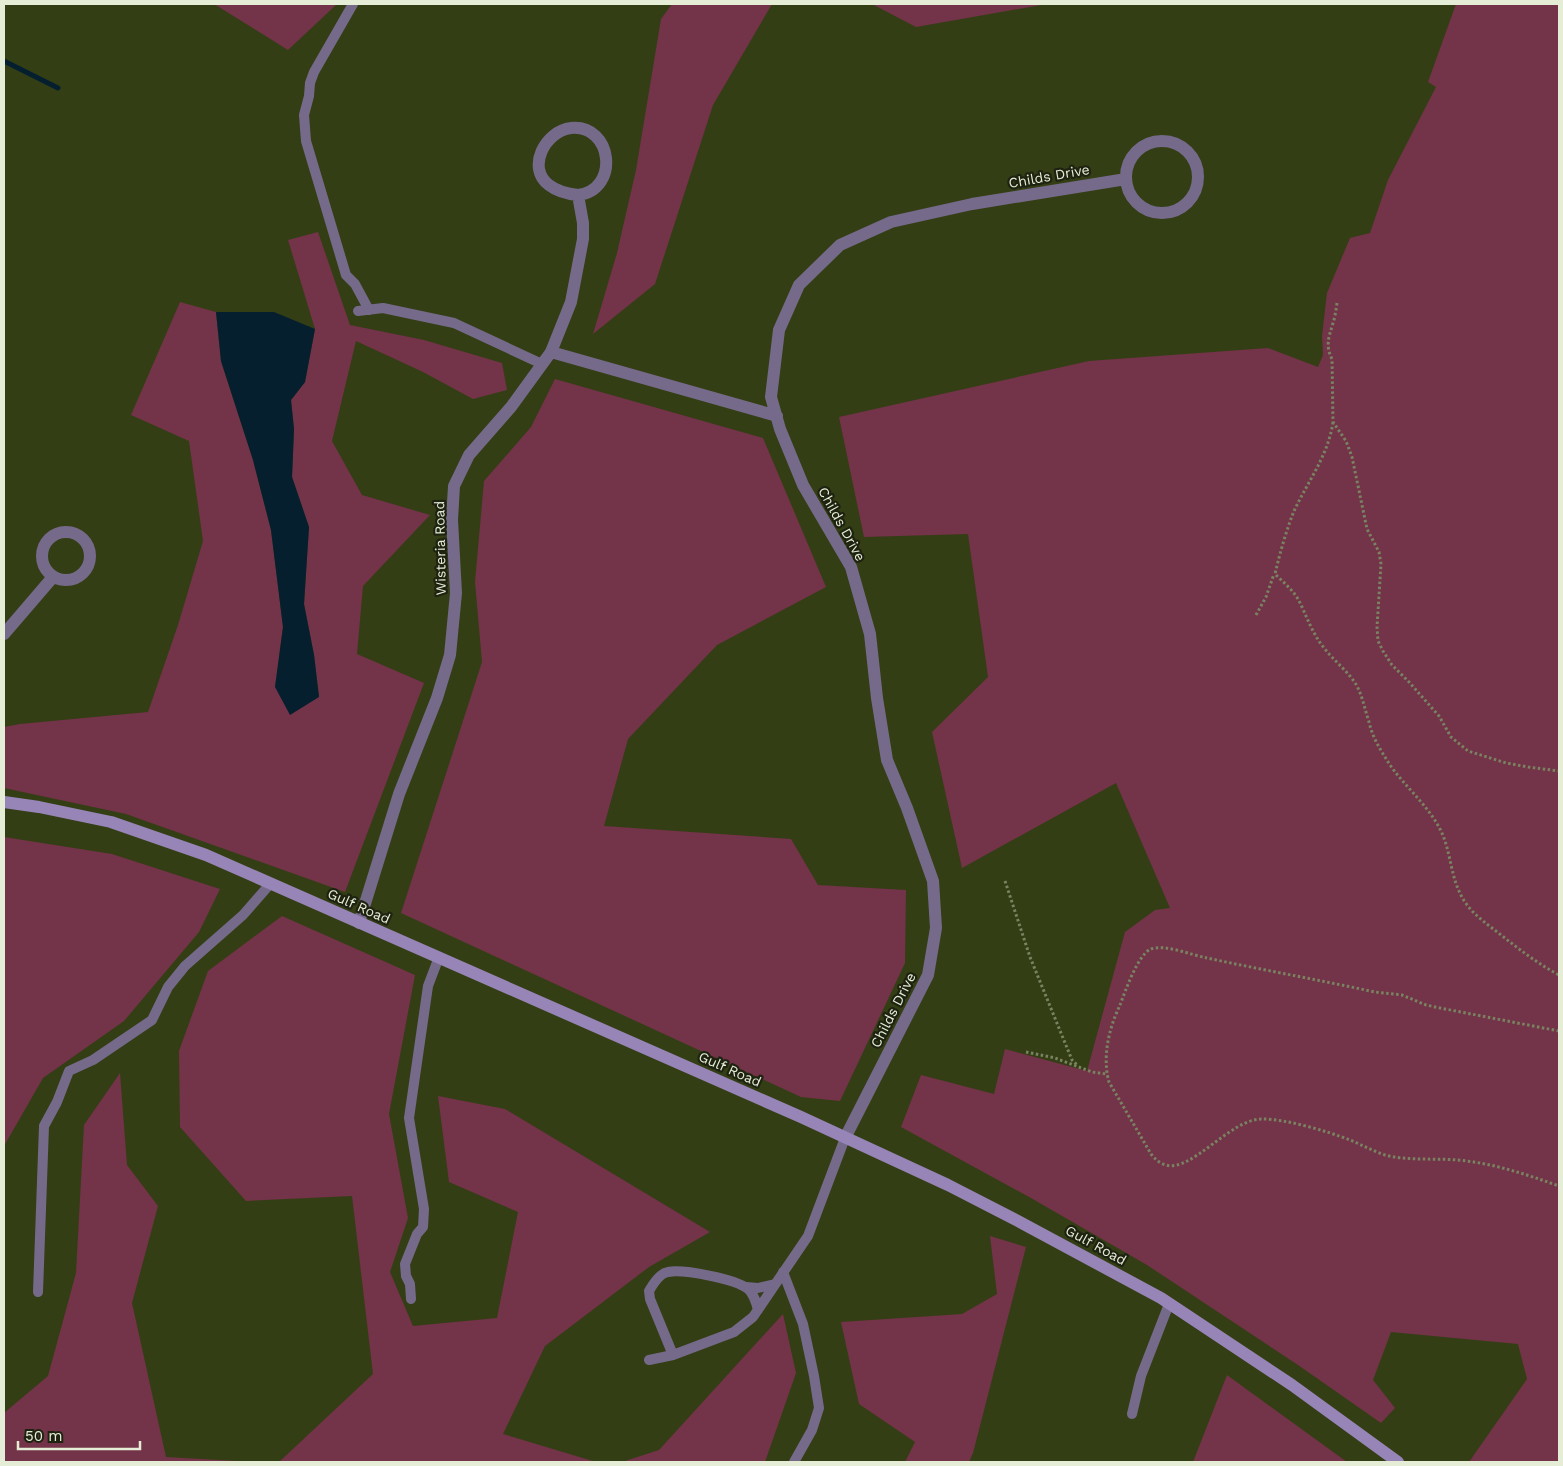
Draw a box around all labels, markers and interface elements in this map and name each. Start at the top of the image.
street label: Childs Drive [1007,161,1091,191]
street label: Childs Drive [815,484,869,564]
street label: Wisteria Road [431,501,449,595]
street label: Gulf Road [325,885,393,927]
street label: Childs Drive [867,970,919,1050]
street label: Gulf Road [696,1048,764,1090]
street label: Gulf Road [1063,1222,1129,1268]
scale bar [18,1418,140,1450]
text: 50 m [25,1427,62,1445]

